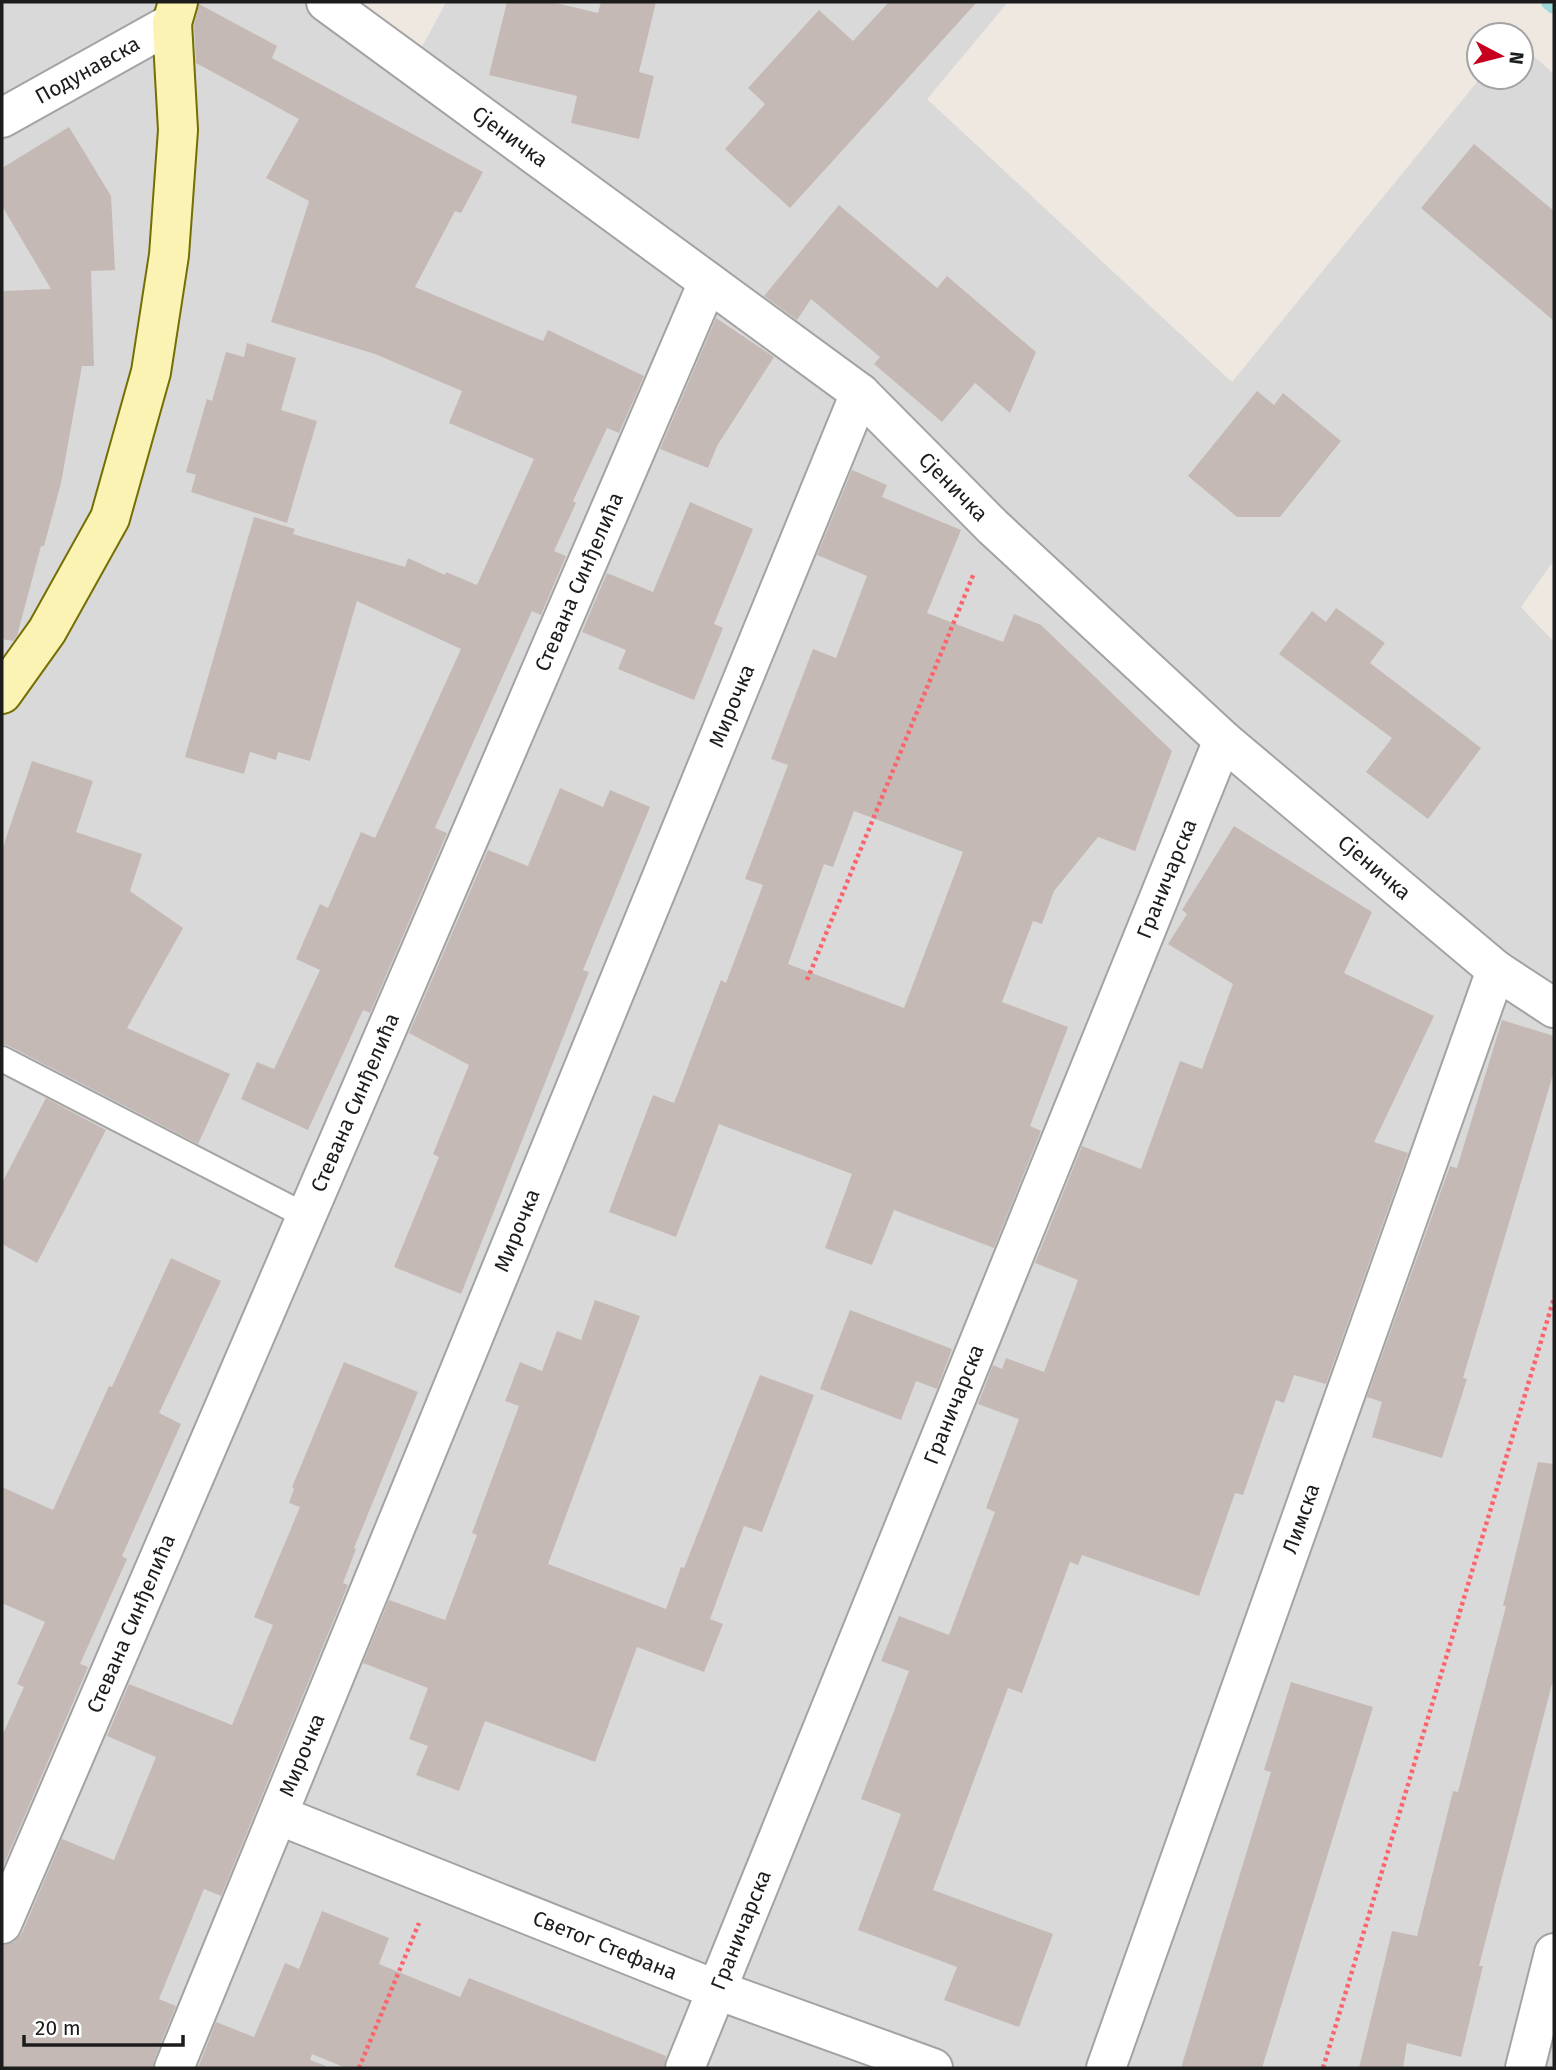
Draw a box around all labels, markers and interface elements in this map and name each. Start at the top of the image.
north arrow [1465,21,1535,91]
street label: Подунавска [31,31,145,110]
text: N [1504,50,1529,66]
street label: Сјеничка [467,100,553,173]
street label: Сјеничка [913,447,993,527]
street label: Стевана Синђелића [529,488,629,675]
street label: Мирочка [703,660,760,751]
street label: Граничарска [1131,815,1203,943]
street label: Сјеничка [1332,829,1416,906]
street label: Стевана Синђелића [305,1009,405,1196]
street label: Мирочка [488,1185,546,1276]
street label: Граничарска [918,1341,990,1468]
street label: Лимска [1277,1480,1326,1557]
street label: Стевана Синђелића [81,1530,181,1717]
street label: Мирочка [274,1710,331,1801]
street label: Граничарска [705,1866,777,1994]
street label: Светог Стефана [529,1905,681,1986]
scale bar [24,2004,184,2048]
text: 20 m [35,2015,81,2041]

